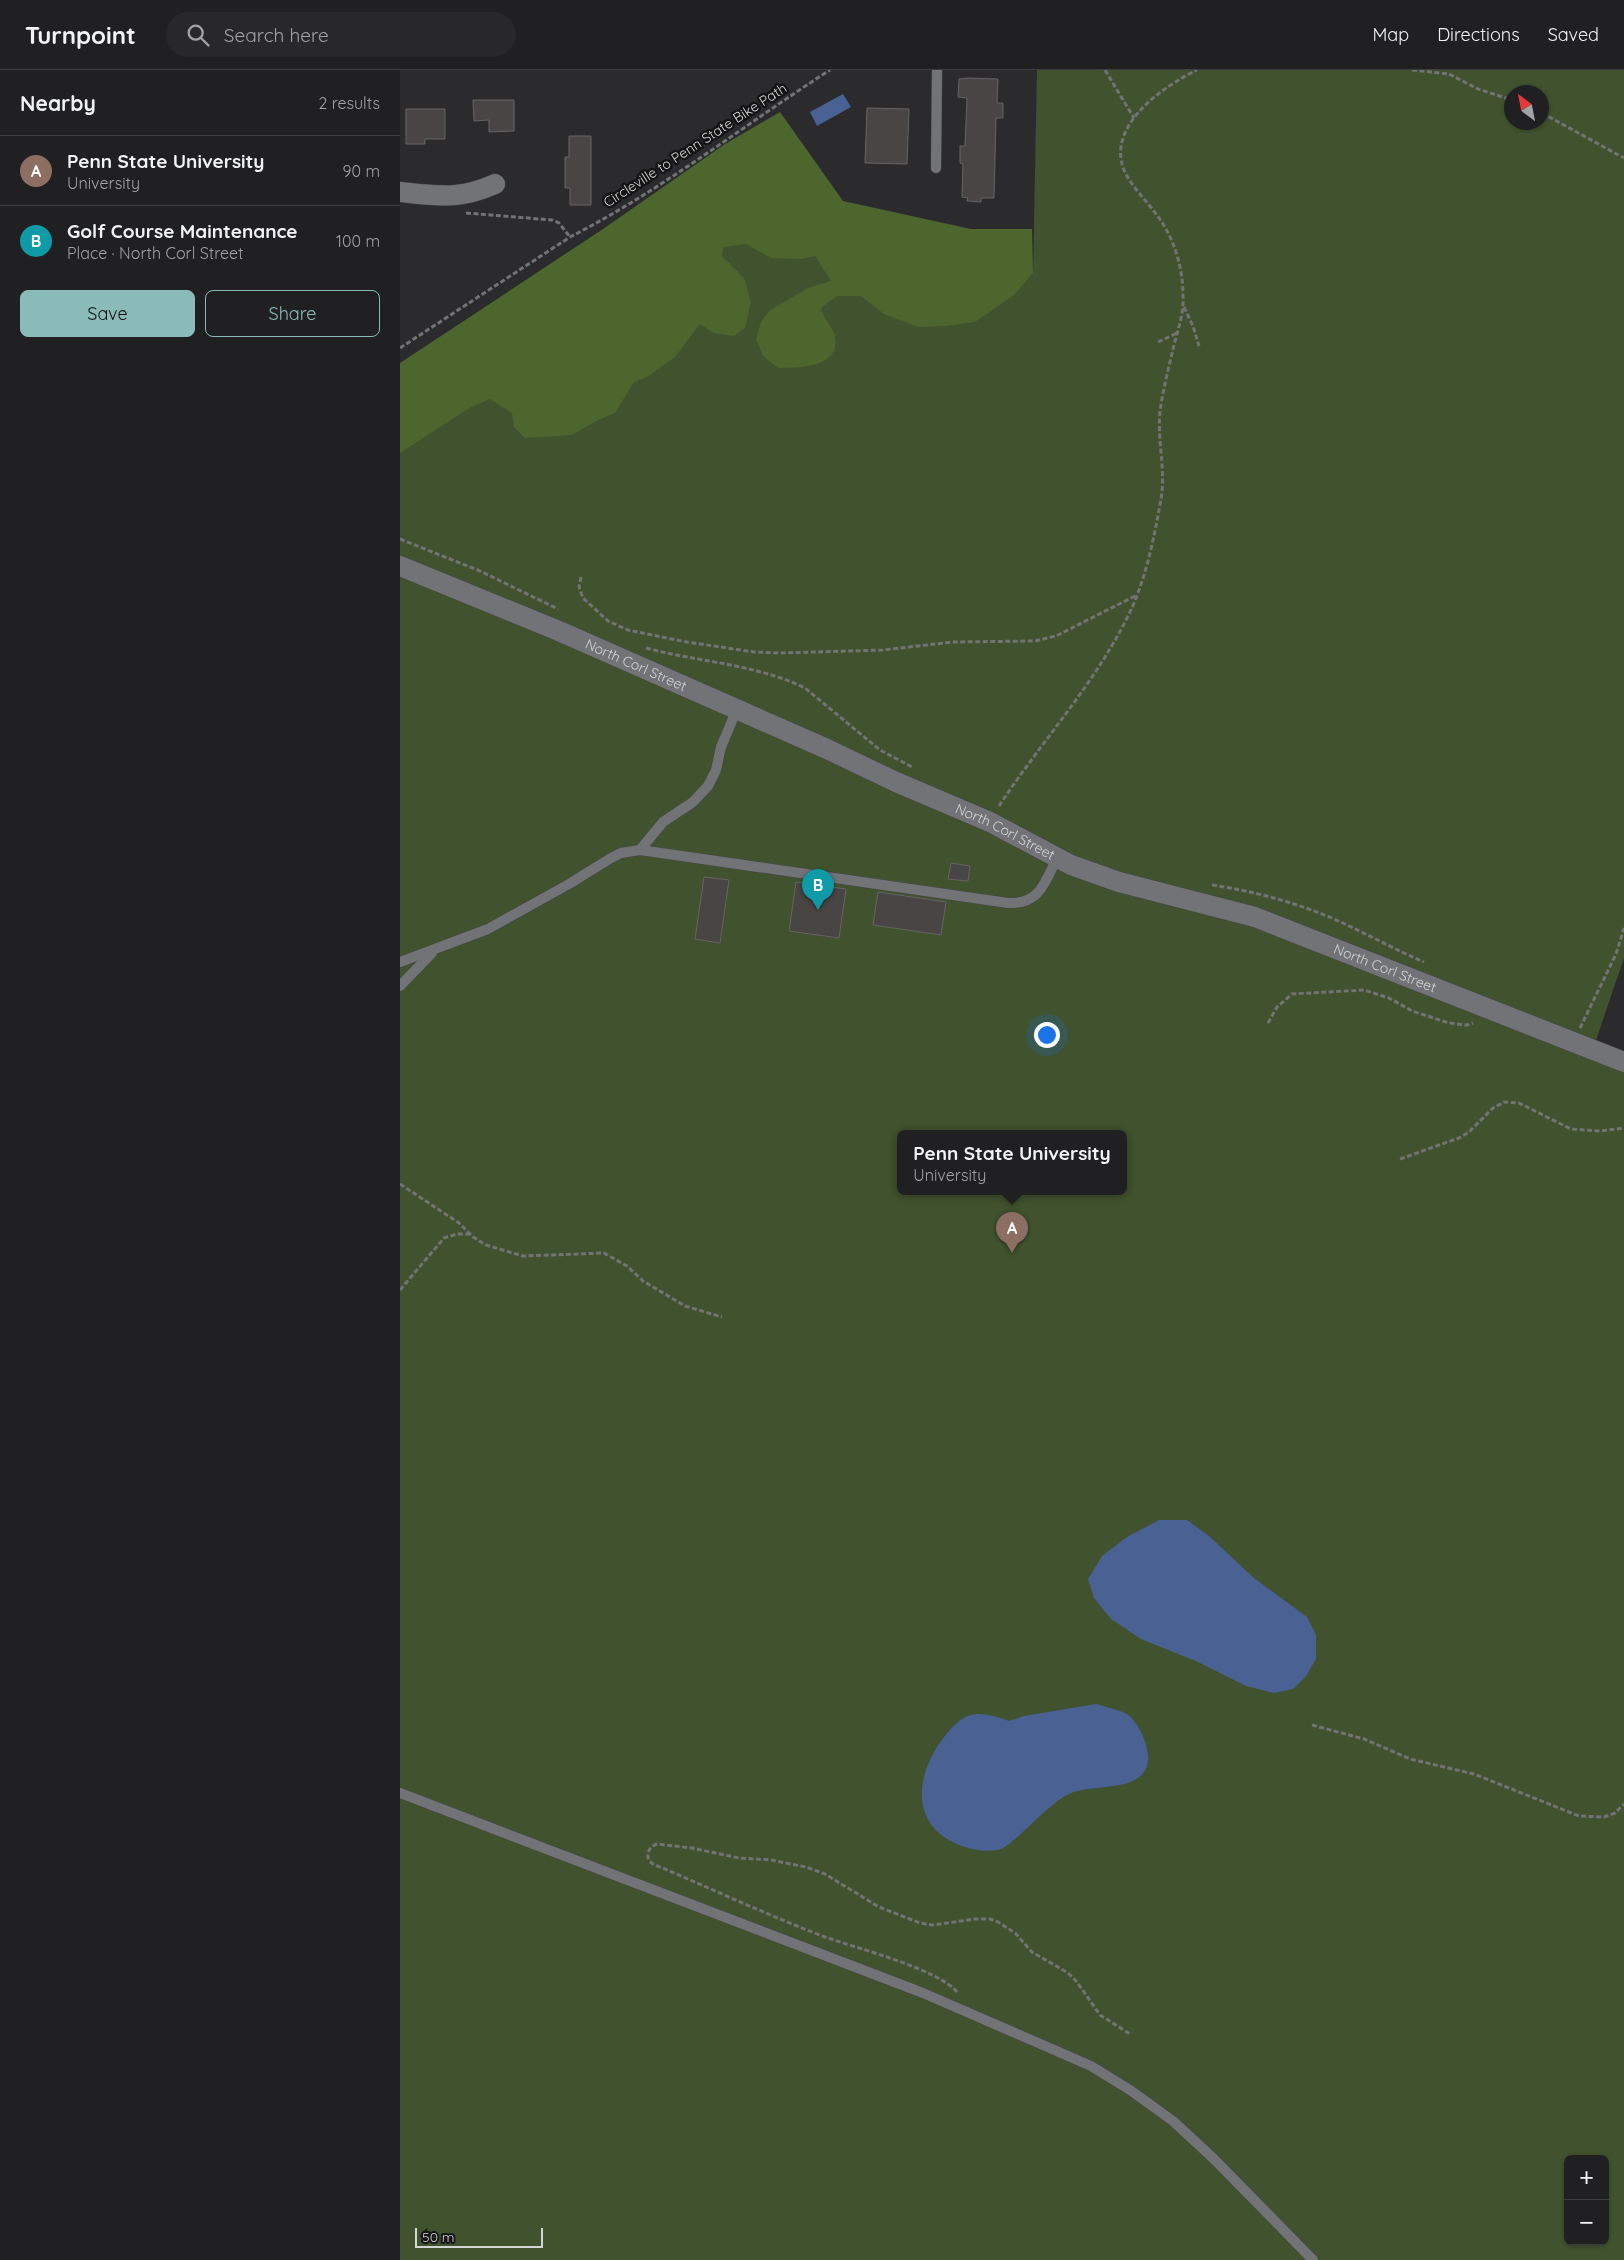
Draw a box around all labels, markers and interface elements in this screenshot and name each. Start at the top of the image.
search box [166,12,516,57]
text: Turnpoint [25,20,136,50]
icon: search [184,21,212,49]
text: Search here [224,23,329,47]
text: Map [1372,23,1409,46]
text: Directions [1437,23,1520,46]
text: Saved [1548,23,1599,46]
street label: Circleville to Penn State Bike Path [600,79,790,211]
north arrow [1504,85,1549,130]
text: Nearby [20,90,96,116]
text: 2 results [318,93,380,113]
text: Penn State University [67,149,265,173]
text: A [31,161,41,181]
text: 90 m [343,161,380,181]
text: University [67,173,140,193]
text: Golf Course Maintenance [67,219,298,243]
text: B [31,231,41,251]
text: 100 m [336,231,380,251]
text: Place · North Corl Street [67,243,244,263]
button: Save [20,290,195,337]
button: Share [205,290,380,337]
street label: North Corl Street [583,635,690,695]
street label: North Corl Street [953,799,1058,864]
pin: B [802,869,834,910]
street label: North Corl Street [1331,940,1439,996]
your location [1034,1022,1060,1048]
popup [897,1130,1127,1195]
text: Penn State University [913,1141,1111,1165]
text: University [913,1165,986,1185]
pin: A [996,1212,1028,1253]
map controls [1564,2155,1609,2245]
button: + [1564,2155,1609,2200]
button: − [1564,2200,1609,2245]
scale bar [415,2225,542,2248]
text: 50 m [422,2228,455,2246]

